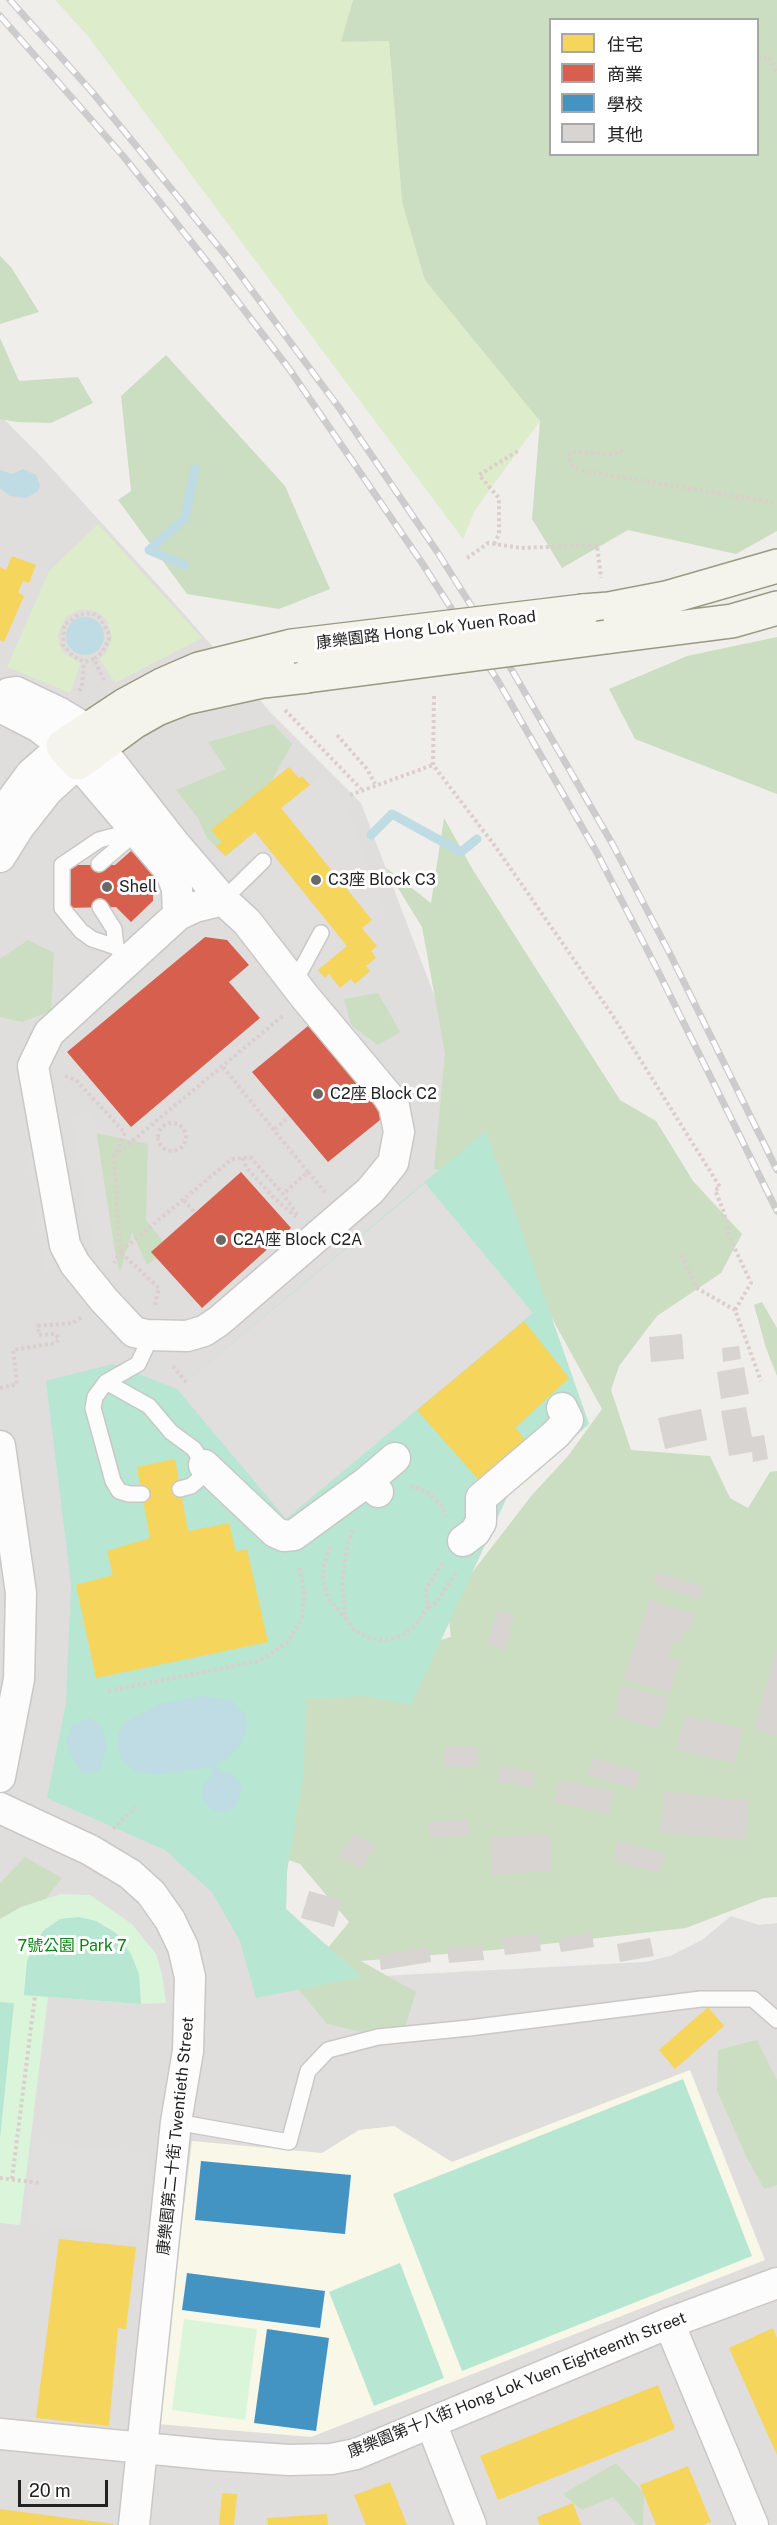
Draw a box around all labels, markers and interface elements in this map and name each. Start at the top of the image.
legend [549,18,759,156]
text: 住宅 [607,34,643,55]
text: 商業 [607,64,643,85]
text: 學校 [607,94,643,115]
text: 其他 [607,124,643,145]
street label: 康樂園路 Hong Lok Yuen Road [315,607,537,653]
place label: C3座 Block C3 [328,870,436,890]
marker: C3座 Block C3 [309,873,323,887]
place label: Shell [119,877,157,897]
marker: Shell [100,880,114,894]
place label: C2座 Block C2 [330,1084,437,1104]
marker: C2座 Block C2 [311,1087,325,1101]
place label: C2A座 Block C2A [233,1230,362,1250]
marker: C2A座 Block C2A [214,1233,228,1247]
park label: 7號公園 Park 7 [17,1936,127,1956]
street label: 康樂園第二十街 Twentieth Street [154,2016,198,2256]
street label: 康樂園第十八街 Hong Lok Yuen Eighteenth Street [345,2308,689,2462]
scale bar [21,2468,111,2506]
text: 20 m [29,2480,71,2501]

